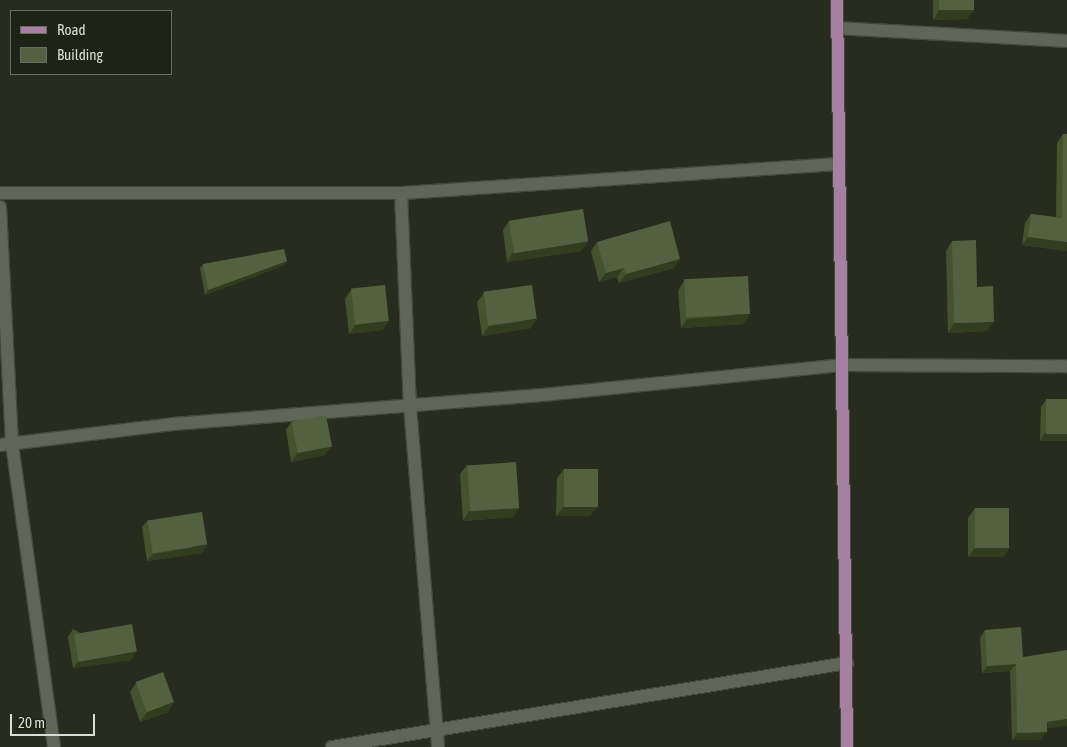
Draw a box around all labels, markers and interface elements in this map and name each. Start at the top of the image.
legend [10,10,172,75]
text: Road [57,21,86,38]
text: Building [57,46,103,63]
scale bar [12,704,98,736]
text: 20 m [18,714,45,731]

